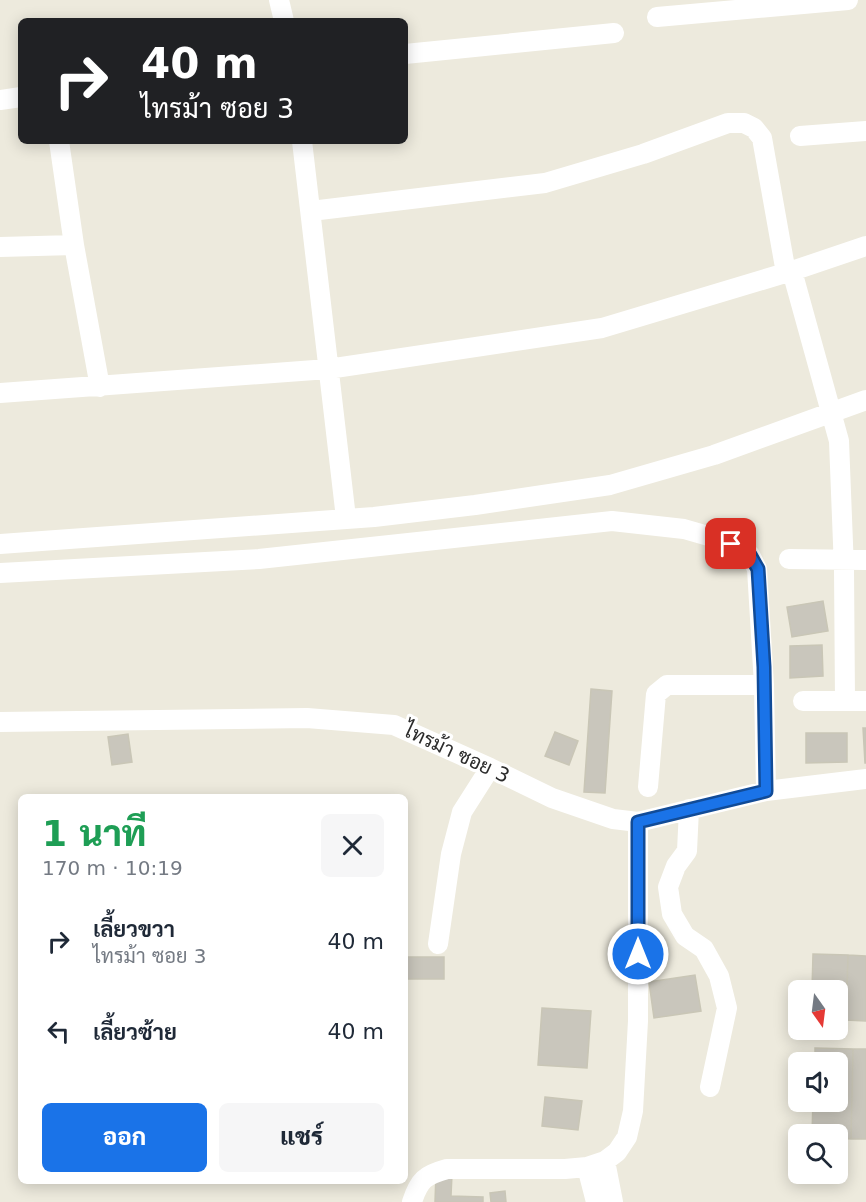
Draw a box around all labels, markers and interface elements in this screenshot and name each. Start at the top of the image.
text: 40 m [141,39,258,88]
icon: right [42,42,120,120]
text: ไทรม้า ซอย 3 [141,93,294,124]
pin [705,518,756,569]
icon: arrive [714,527,747,560]
street label: ไทรม้า ซอย 3 [399,716,514,788]
text: 1 นาที [42,813,146,854]
button: close [321,814,384,877]
text: 170 m · 10:19 [42,856,183,880]
text: เลี้ยวขวา [93,917,175,942]
position arrow [606,922,670,986]
icon: right [42,925,75,958]
text: 40 m [328,929,384,954]
text: ไทรม้า ซอย 3 [93,944,207,968]
north arrow [788,980,848,1040]
map controls [788,980,848,1184]
icon: left [42,1015,75,1048]
text: 40 m [328,1019,384,1044]
text: เลี้ยวซ้าย [93,1020,177,1045]
button: sound [788,1052,848,1112]
button: ออก [42,1103,207,1172]
button: แชร์ [219,1103,384,1172]
button: search [788,1124,848,1184]

